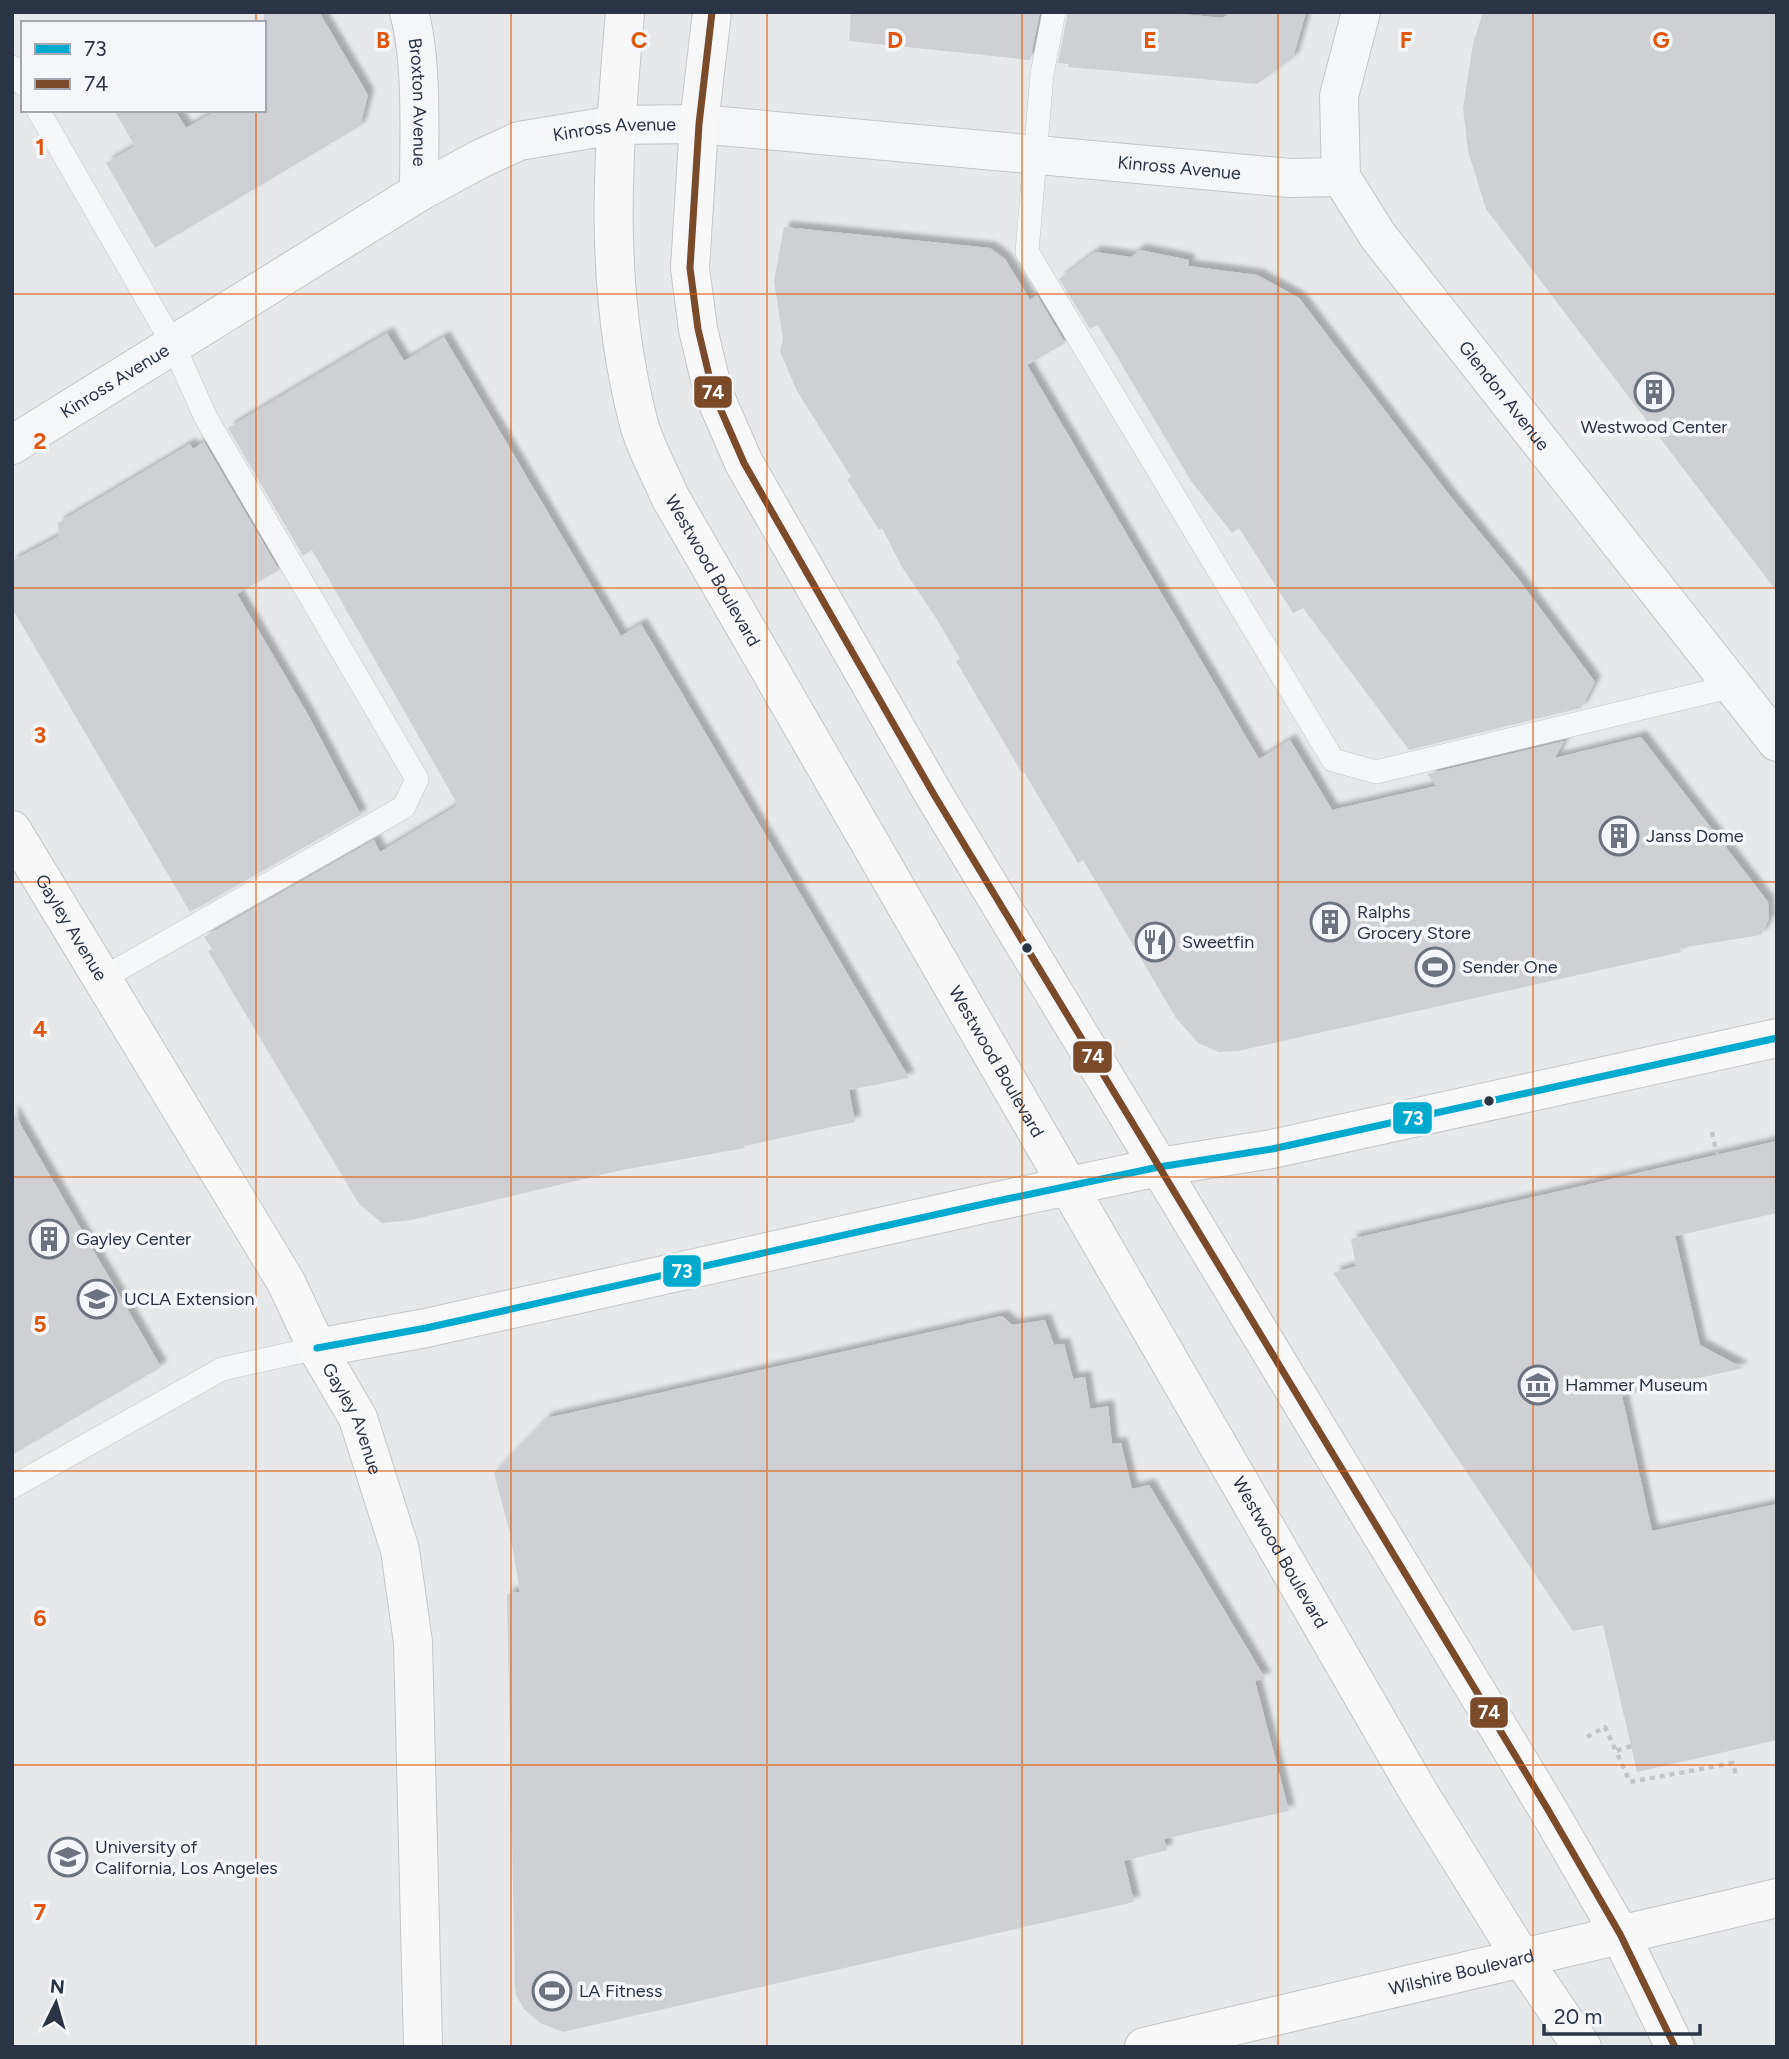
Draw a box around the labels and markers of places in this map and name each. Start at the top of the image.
building icon: Westwood Center [1633,371,1675,413]
place label: Westwood Center [1581,416,1727,438]
building icon: Janss Dome [1598,815,1640,857]
place label: Janss Dome [1646,825,1744,847]
building icon: Ralphs Grocery Store [1309,901,1351,943]
place label: Ralphs Grocery Store [1357,901,1471,944]
restaurant icon: Sweetfin [1134,921,1176,963]
place label: Sweetfin [1182,931,1254,953]
unlabelled marker [1020,941,1034,955]
sports icon: Sender One [1414,946,1456,988]
place label: Sender One [1462,956,1558,978]
unlabelled marker [1482,1094,1496,1108]
building icon: Gayley Center [28,1218,70,1260]
place label: Gayley Center [76,1228,191,1250]
school or university icon: UCLA Extension [76,1278,118,1320]
place label: UCLA Extension [124,1288,255,1310]
museum icon: Hammer Museum [1517,1364,1559,1406]
place label: Hammer Museum [1565,1374,1708,1396]
school or university icon: University of California, Los Angeles [47,1836,89,1878]
place label: University of California, Los Angeles [95,1836,278,1879]
sports icon: LA Fitness [531,1970,573,2012]
place label: LA Fitness [579,1980,662,2002]

